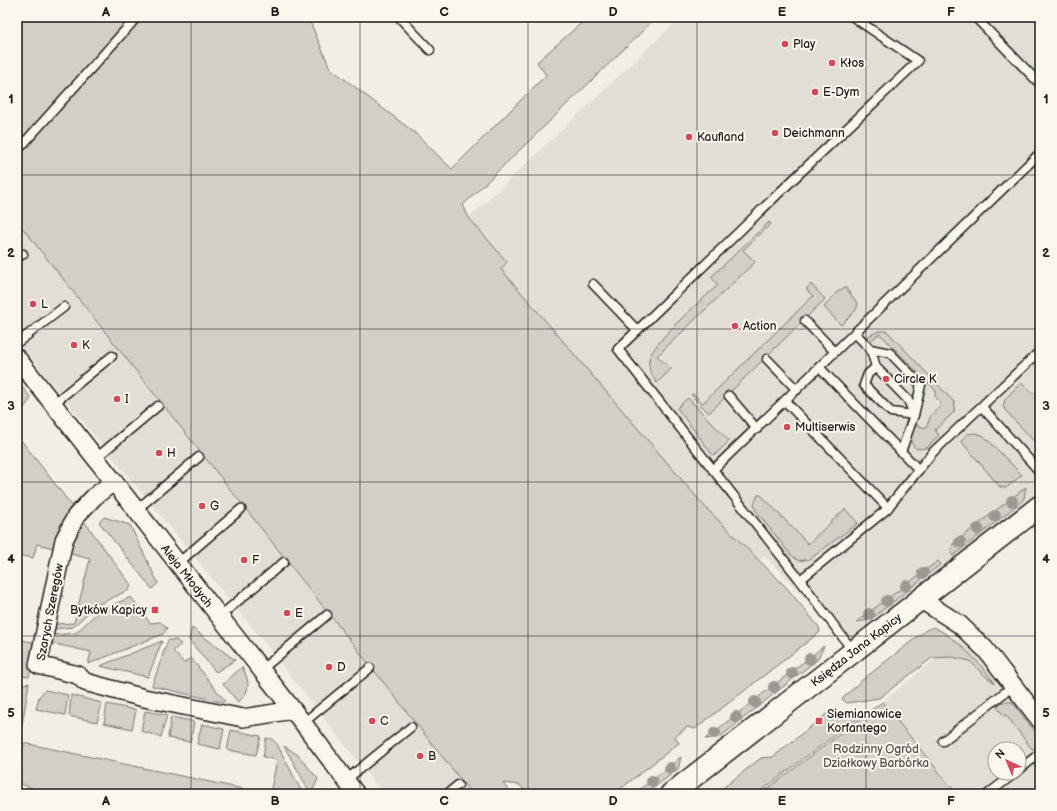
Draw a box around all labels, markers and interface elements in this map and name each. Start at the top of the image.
text: A [101,4,110,20]
text: B [270,4,280,20]
text: C [439,4,449,20]
text: D [608,4,618,20]
text: E [778,4,787,20]
text: F [947,4,955,20]
place label: Play [793,37,816,52]
marker: Play [780,39,790,49]
place label: Kłos [840,56,864,71]
marker: Kłos [827,58,837,68]
place label: E-Dym [823,85,859,100]
marker: E-Dym [810,87,820,97]
text: 1 [8,91,14,107]
text: 1 [1043,91,1049,107]
place label: Deichmann [783,126,845,141]
marker: Deichmann [770,128,780,138]
place label: Kaufland [697,130,744,145]
marker: Kaufland [684,132,694,142]
text: 2 [7,245,15,261]
text: 2 [1042,245,1050,261]
place label: L [41,297,48,312]
marker: L [28,299,38,309]
place label: Action [743,319,777,334]
marker: Action [730,321,740,331]
place label: K [82,338,90,353]
marker: K [69,340,79,350]
place label: Circle K [894,372,937,387]
marker: Circle K [881,374,891,384]
place label: I [125,392,129,407]
marker: I [112,394,122,404]
text: 3 [7,398,15,414]
text: 3 [1042,398,1050,414]
place label: Multiserwis [795,420,855,435]
marker: Multiserwis [782,422,792,432]
place label: H [167,446,176,461]
marker: H [154,448,164,458]
place label: G [210,499,219,514]
marker: G [197,501,207,511]
street label: Aleja Młodych [157,542,216,611]
text: 4 [7,551,15,567]
text: 4 [1042,551,1050,567]
place label: F [252,553,260,568]
marker: F [239,555,249,565]
street label: Szarych Szeregów [34,562,67,662]
place label: Bytków Kapicy [70,603,148,618]
marker: Bytków Kapicy [150,605,160,615]
place label: E [295,606,303,621]
marker: E [282,608,292,618]
street label: Księdza Jana Kapicy [808,610,905,690]
place label: D [337,660,346,675]
marker: D [324,662,334,672]
text: 5 [7,705,15,721]
text: 5 [1042,705,1050,721]
place label: Siemianowice Korfantego [827,707,902,736]
place label: C [380,714,389,729]
marker: C [367,716,377,726]
marker: Siemianowice Korfantego [814,716,824,726]
north arrow [987,741,1027,781]
park label: Rodzinny Ogród Działkowy Barbórka [823,742,929,771]
text: N [993,747,1008,762]
place label: B [428,749,436,764]
marker: B [415,751,425,761]
text: A [101,793,110,809]
text: B [270,793,280,809]
text: C [439,793,449,809]
text: D [608,793,618,809]
text: E [778,793,787,809]
text: F [947,793,955,809]

